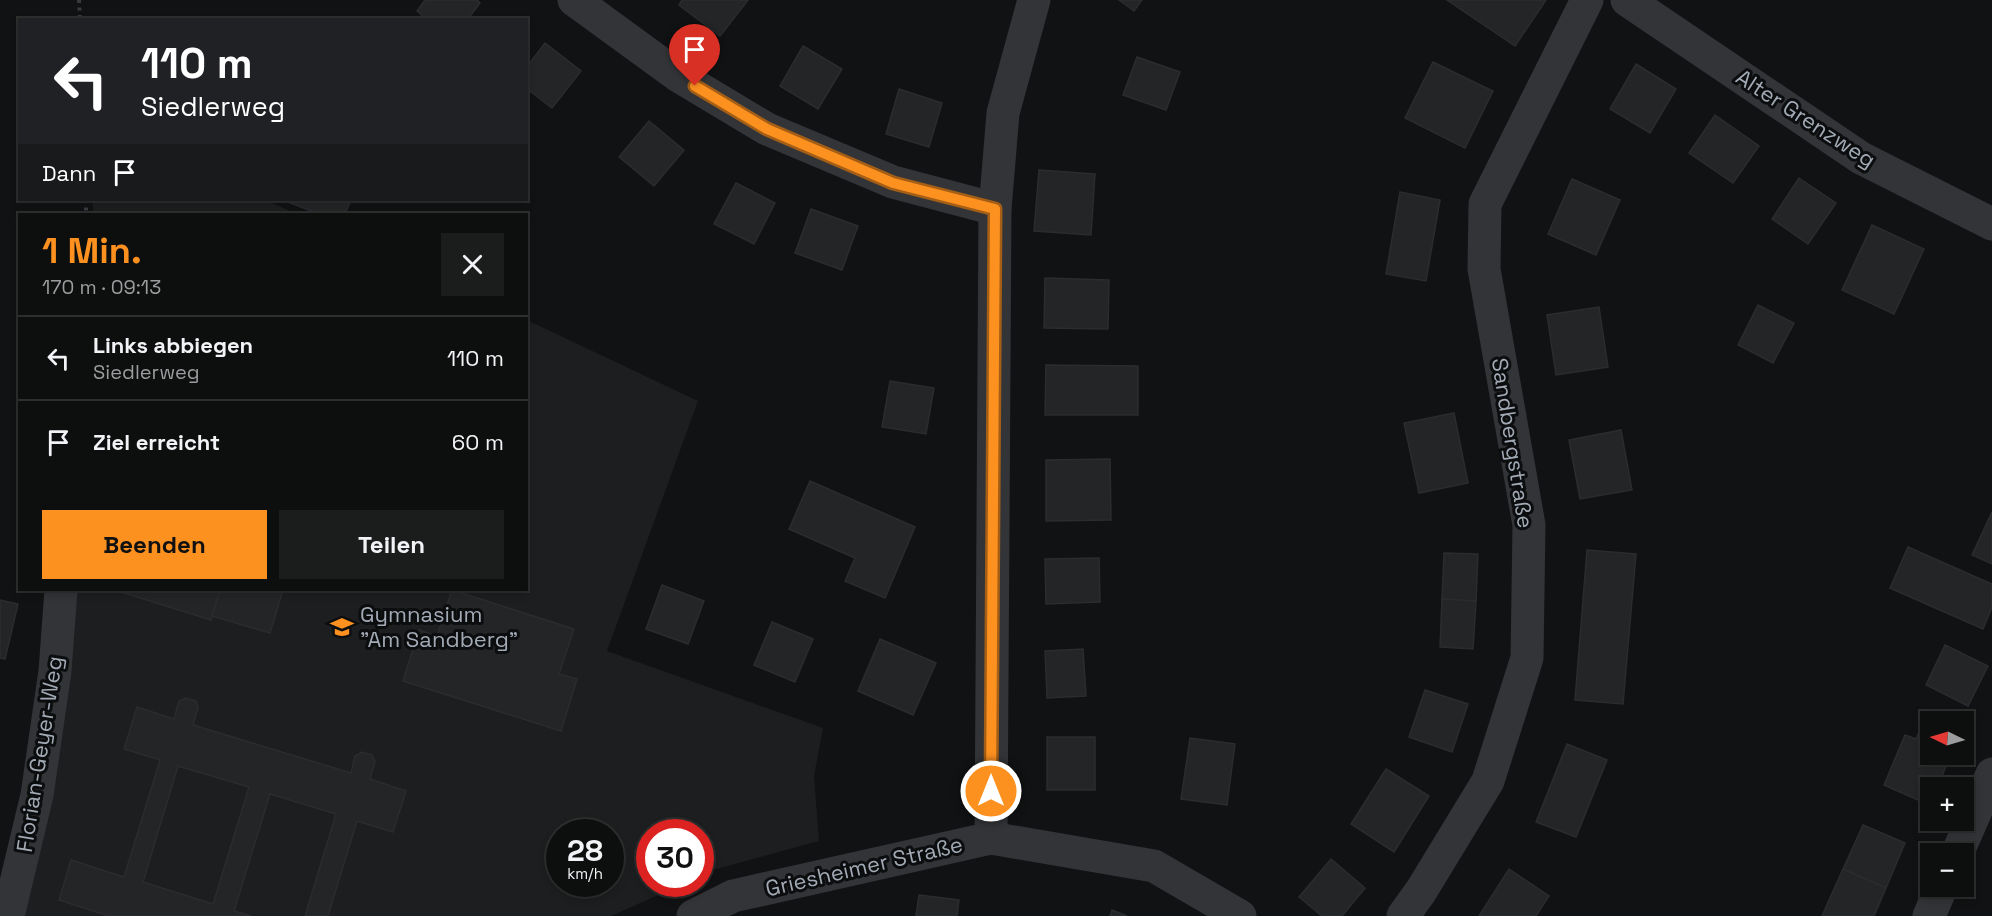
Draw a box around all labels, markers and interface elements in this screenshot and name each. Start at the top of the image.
pin [669,24,720,86]
icon: arrive [678,33,711,66]
text: 110 m [141,37,253,90]
icon: left [42,42,120,120]
street label: Alter Grenzweg [1731,62,1881,174]
text: Siedlerweg [141,89,285,124]
icon: arrive [108,156,141,189]
text: Dann [42,159,96,187]
text: 1 Min. [42,228,142,274]
button: close [441,233,504,296]
text: 170 m · 09:13 [42,274,161,300]
text: Links abbiegen [93,331,253,359]
icon: left [42,342,75,375]
text: 110 m [447,344,504,372]
street label: Sandbergstraße [1486,356,1540,530]
text: Siedlerweg [93,359,200,385]
icon: arrive [42,426,75,459]
text: Ziel erreicht [93,428,220,456]
text: 60 m [452,428,504,456]
button: Beenden [42,510,267,579]
button: Teilen [279,510,504,579]
place label: Gymnasium "Am Sandberg" [360,600,518,653]
school or university icon: Gymnasium "Am Sandberg" [329,614,355,640]
street label: Florian-Geyer-Weg [10,654,68,854]
north arrow [1920,711,1974,765]
map controls [1920,711,1974,897]
position arrow [959,759,1023,823]
button: + [1920,777,1974,831]
speed limit sign: 30 [636,819,714,897]
street label: Griesheimer Straße [763,830,965,902]
text: 28 [567,831,603,870]
button: − [1920,843,1974,897]
text: km/h [567,864,603,883]

